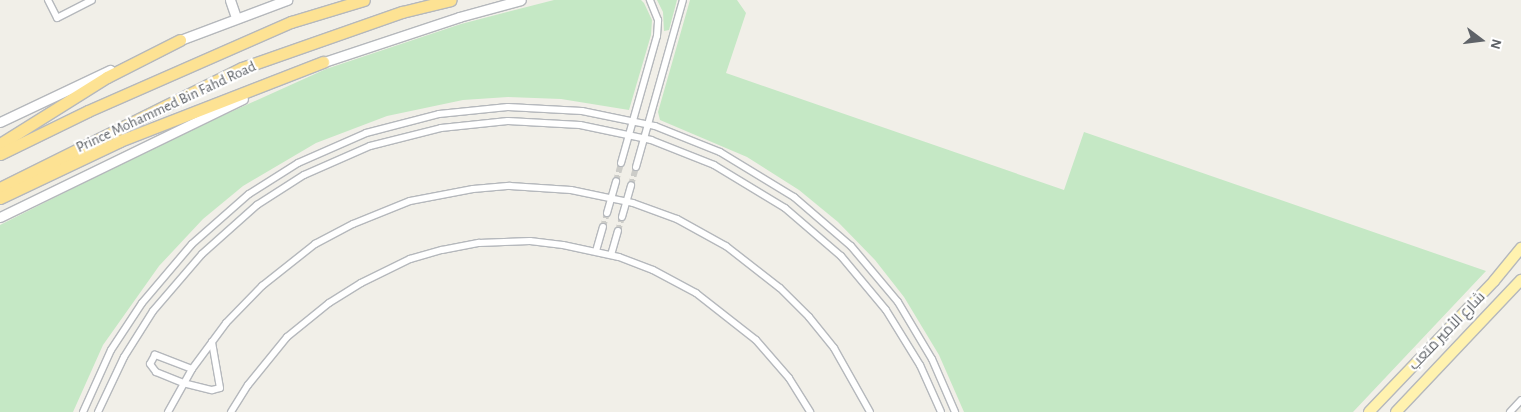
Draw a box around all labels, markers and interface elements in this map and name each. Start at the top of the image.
north arrow [1456,15,1506,65]
text: N [1487,37,1504,50]
street label: Prince Mohammed Bin Fahd Road [73,57,259,157]
street label: شارع الأمير متعب [1405,288,1489,374]

